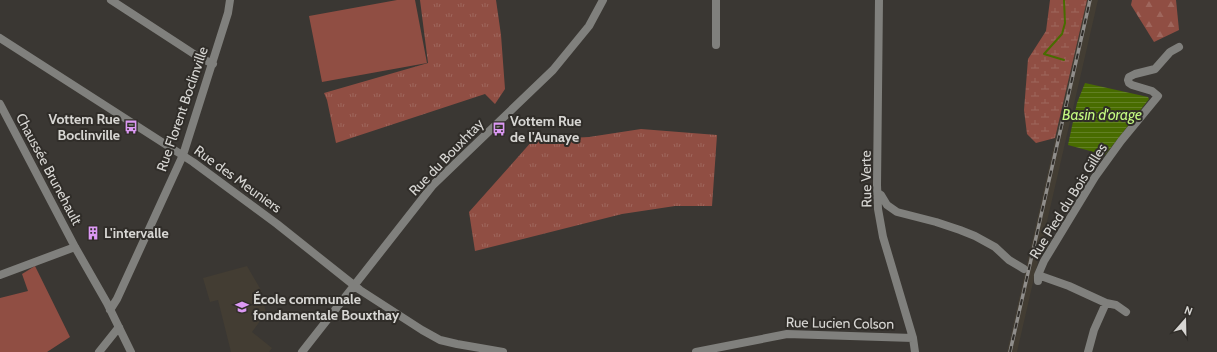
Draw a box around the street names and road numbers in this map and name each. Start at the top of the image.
street label: Rue Florent Boclinville [152,44,212,174]
street label: Chaussée Brunehault [12,110,86,228]
street label: Rue du Bouxhtay [405,115,487,199]
street label: Rue Pied du Bois Gilles [1025,140,1111,262]
street label: Rue des Meuniers [191,141,285,217]
street label: Rue Verte [857,150,875,208]
street label: Rue Lucien Colson [786,313,895,333]

